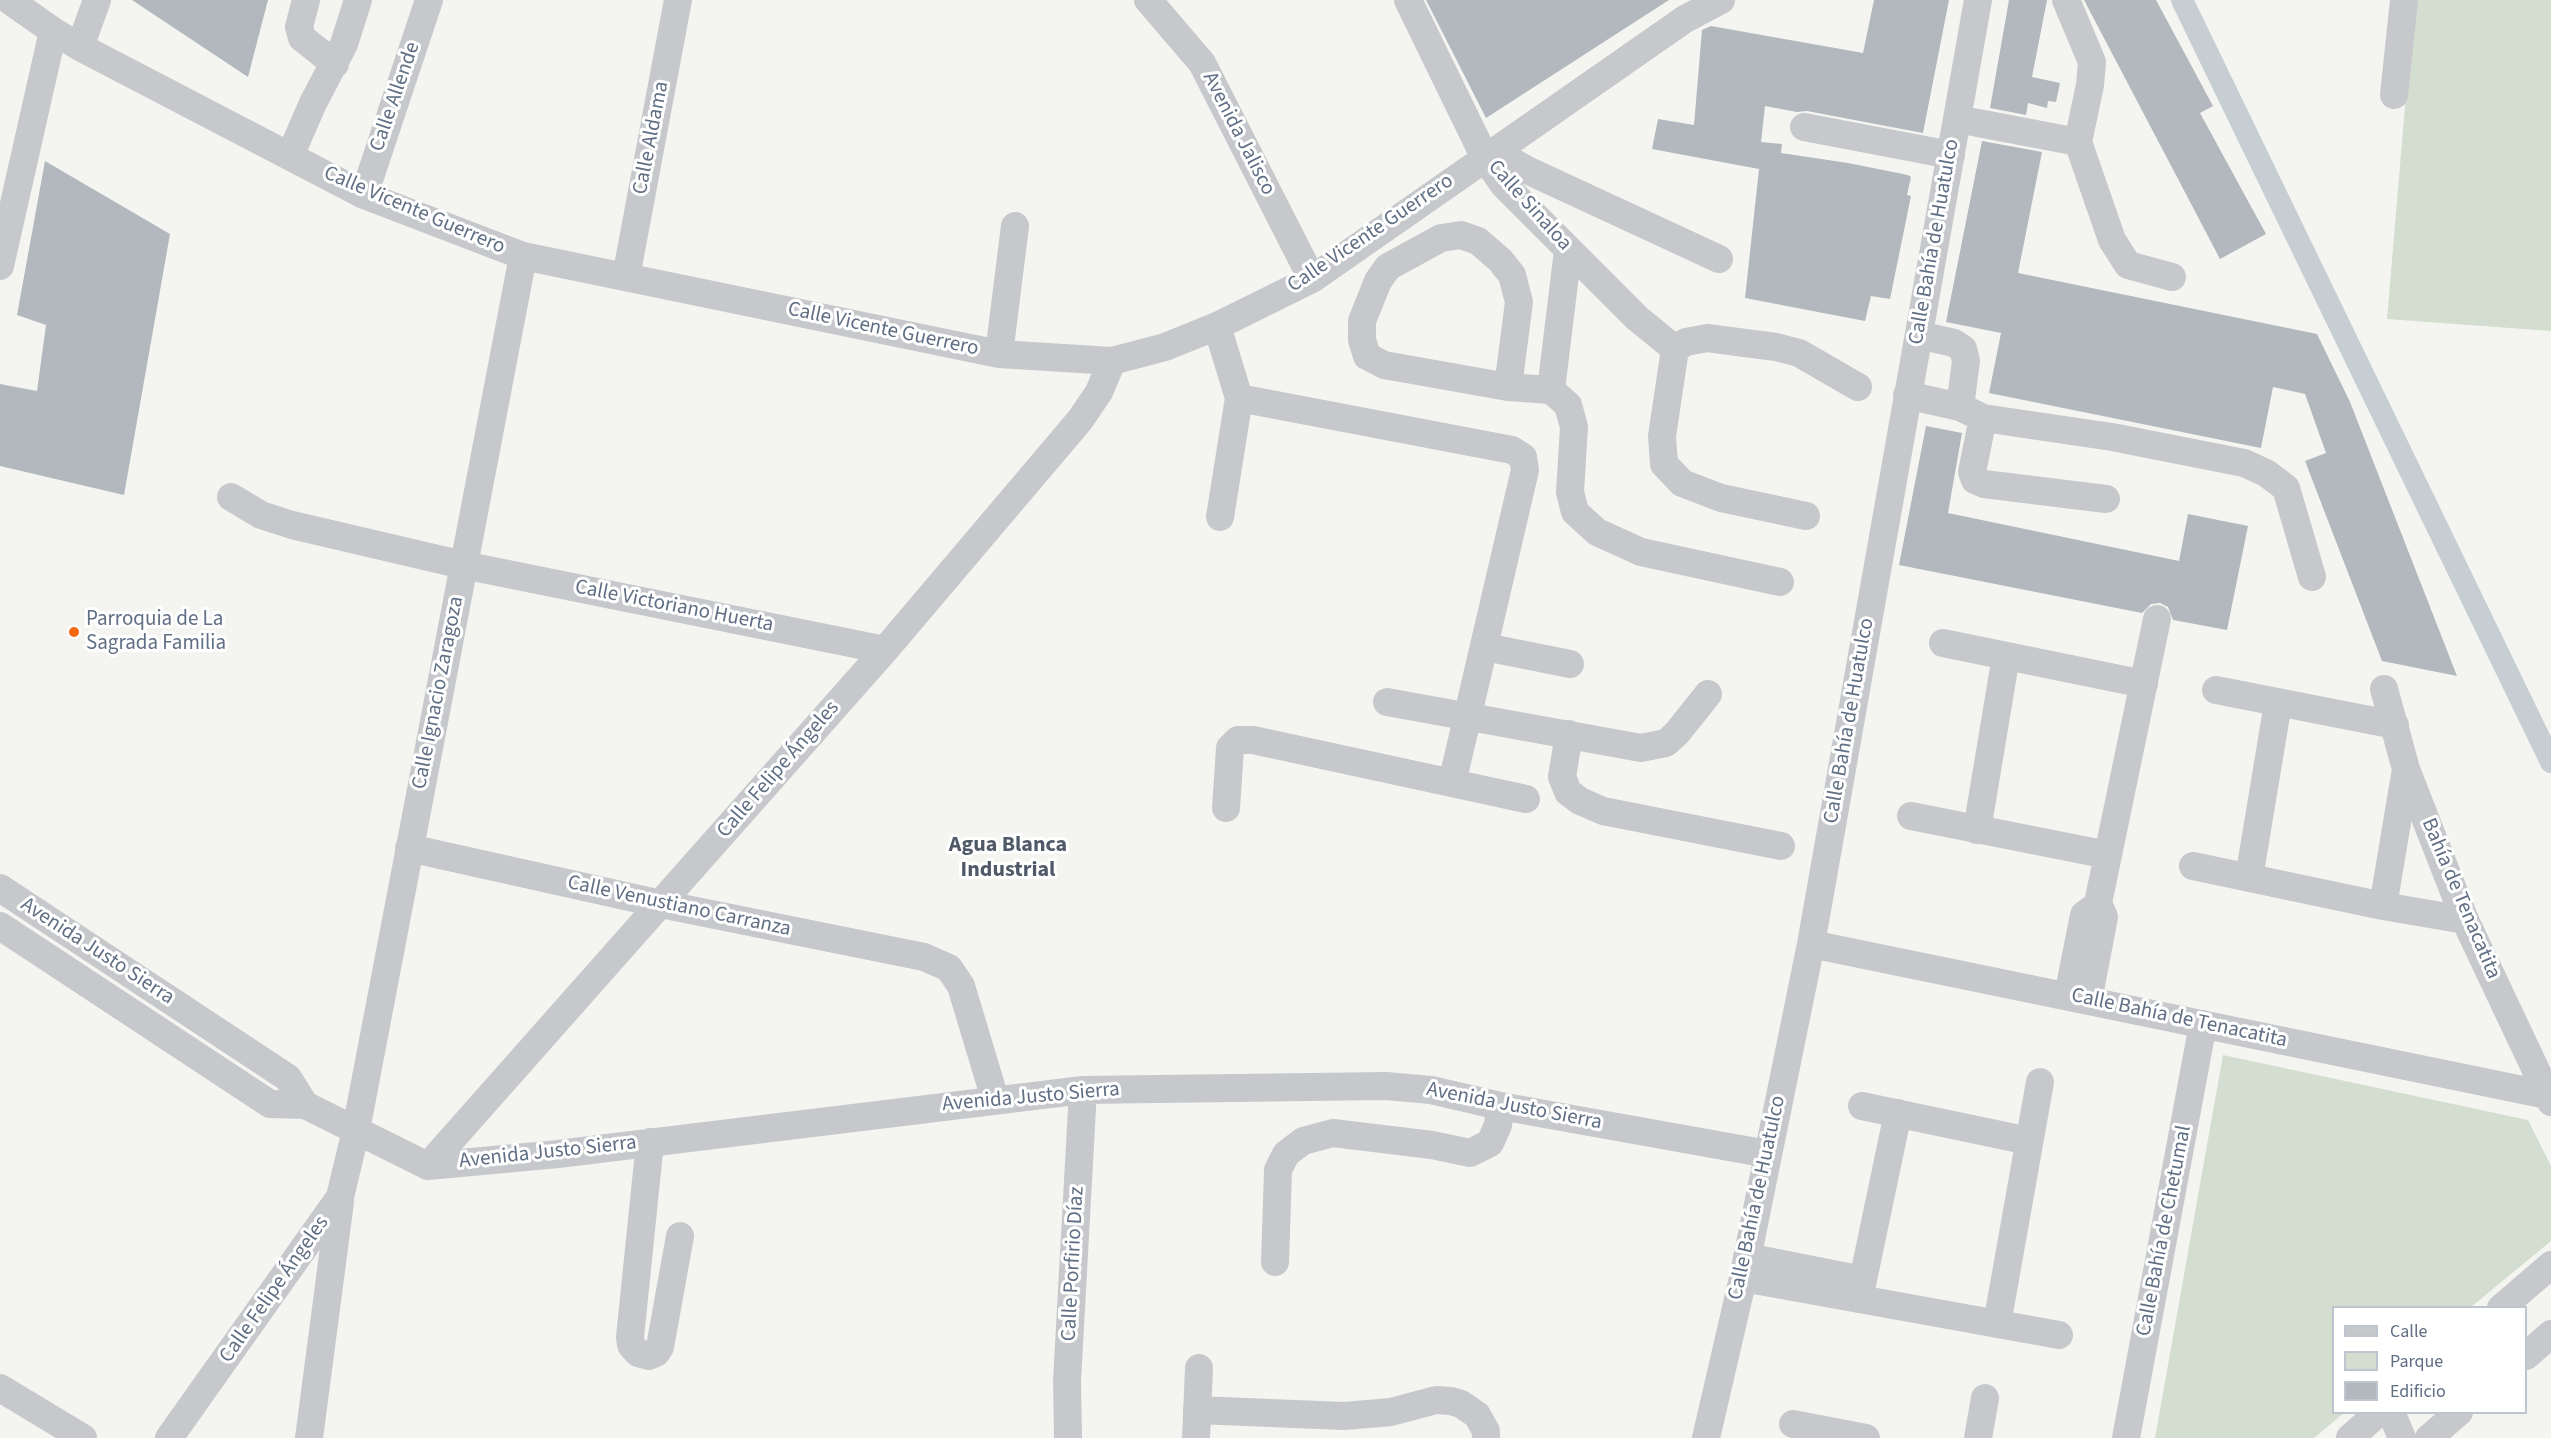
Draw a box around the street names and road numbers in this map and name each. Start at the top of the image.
street label: Calle Allende [366,39,426,155]
street label: Avenida Jalisco [1196,68,1280,200]
street label: Calle Aldama [629,79,675,197]
street label: Calle Bahía de Huatulco [1905,137,1965,347]
street label: Calle Sinaloa [1482,155,1576,257]
street label: Calle Vicente Guerrero [320,161,508,261]
street label: Calle Vicente Guerrero [1283,169,1459,299]
street label: Calle Vicente Guerrero [785,297,981,363]
street label: Calle Victoriano Huerta [573,575,775,639]
street label: Calle Ignacio Zaragoza [408,594,470,792]
street label: Calle Bahía de Huatulco [1820,616,1880,826]
street label: Calle Felipe Ángeles [713,696,845,844]
street label: Bahía de Tenacatita [2415,815,2505,983]
street label: Calle Venustiano Carranza [565,871,793,943]
street label: Avenida Justo Sierra [15,893,179,1011]
street label: Calle Bahía de Tenacatita [2069,984,2289,1054]
street label: Avenida Justo Sierra [941,1078,1121,1118]
street label: Avenida Justo Sierra [1424,1078,1604,1136]
street label: Calle Bahía de Huatulco [1724,1094,1792,1302]
street label: Calle Bahía de Chetumal [2132,1124,2198,1338]
street label: Avenida Justo Sierra [458,1131,638,1175]
street label: Calle Porfirio Díaz [1057,1186,1091,1342]
street label: Calle Felipe Ángeles [215,1212,335,1368]

